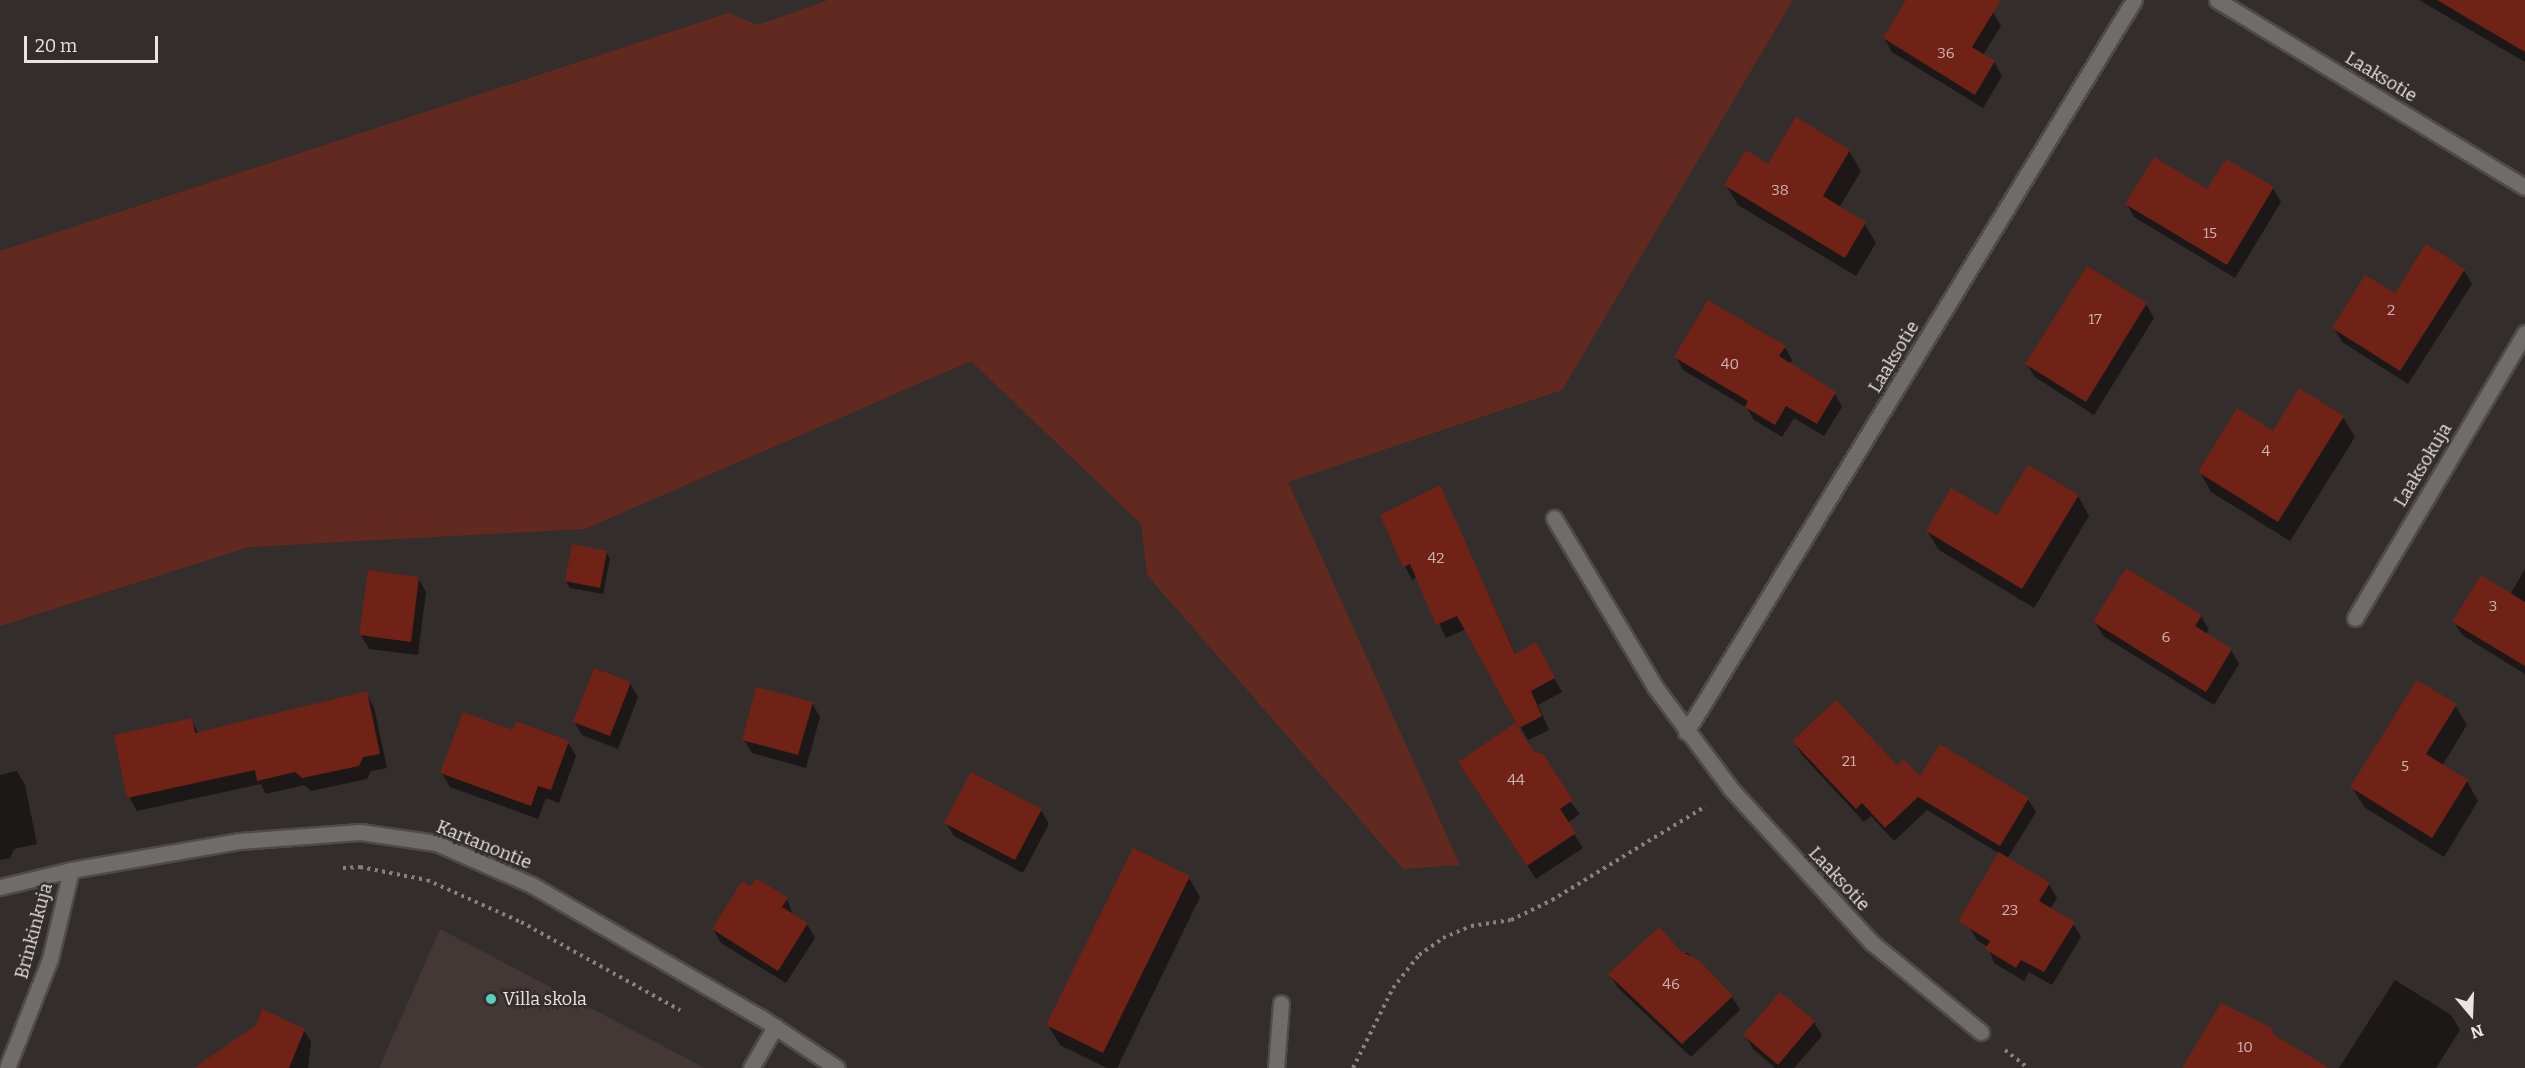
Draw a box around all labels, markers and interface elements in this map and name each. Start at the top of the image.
scale bar [27,24,160,62]
text: 20 m [35,35,77,57]
house number: 36 [1937,45,1955,63]
street label: Laaksotie [2341,47,2421,107]
house number: 38 [1771,182,1789,200]
house number: 15 [2203,225,2217,243]
house number: 2 [2387,302,2395,320]
house number: 17 [2088,311,2102,329]
street label: Laaksotie [1864,317,1924,397]
house number: 40 [1721,356,1739,374]
street label: Laaksokuja [2390,419,2456,511]
house number: 4 [2262,443,2270,461]
house number: 42 [1428,550,1444,568]
house number: 3 [2489,598,2497,616]
house number: 6 [2162,629,2170,647]
house number: 21 [1842,753,1856,771]
house number: 5 [2401,758,2409,776]
house number: 44 [1507,772,1525,790]
street label: Kartanontie [433,816,535,874]
street label: Laaksotie [1804,842,1874,916]
street label: Brinkinkuja [11,881,57,981]
house number: 23 [2002,902,2018,920]
house number: 46 [1662,976,1680,994]
north arrow [2441,984,2501,1044]
place label: Villa skola [503,988,587,1010]
marker: Villa skola [484,992,498,1006]
text: N [2468,1020,2486,1042]
house number: 10 [2237,1039,2253,1057]

